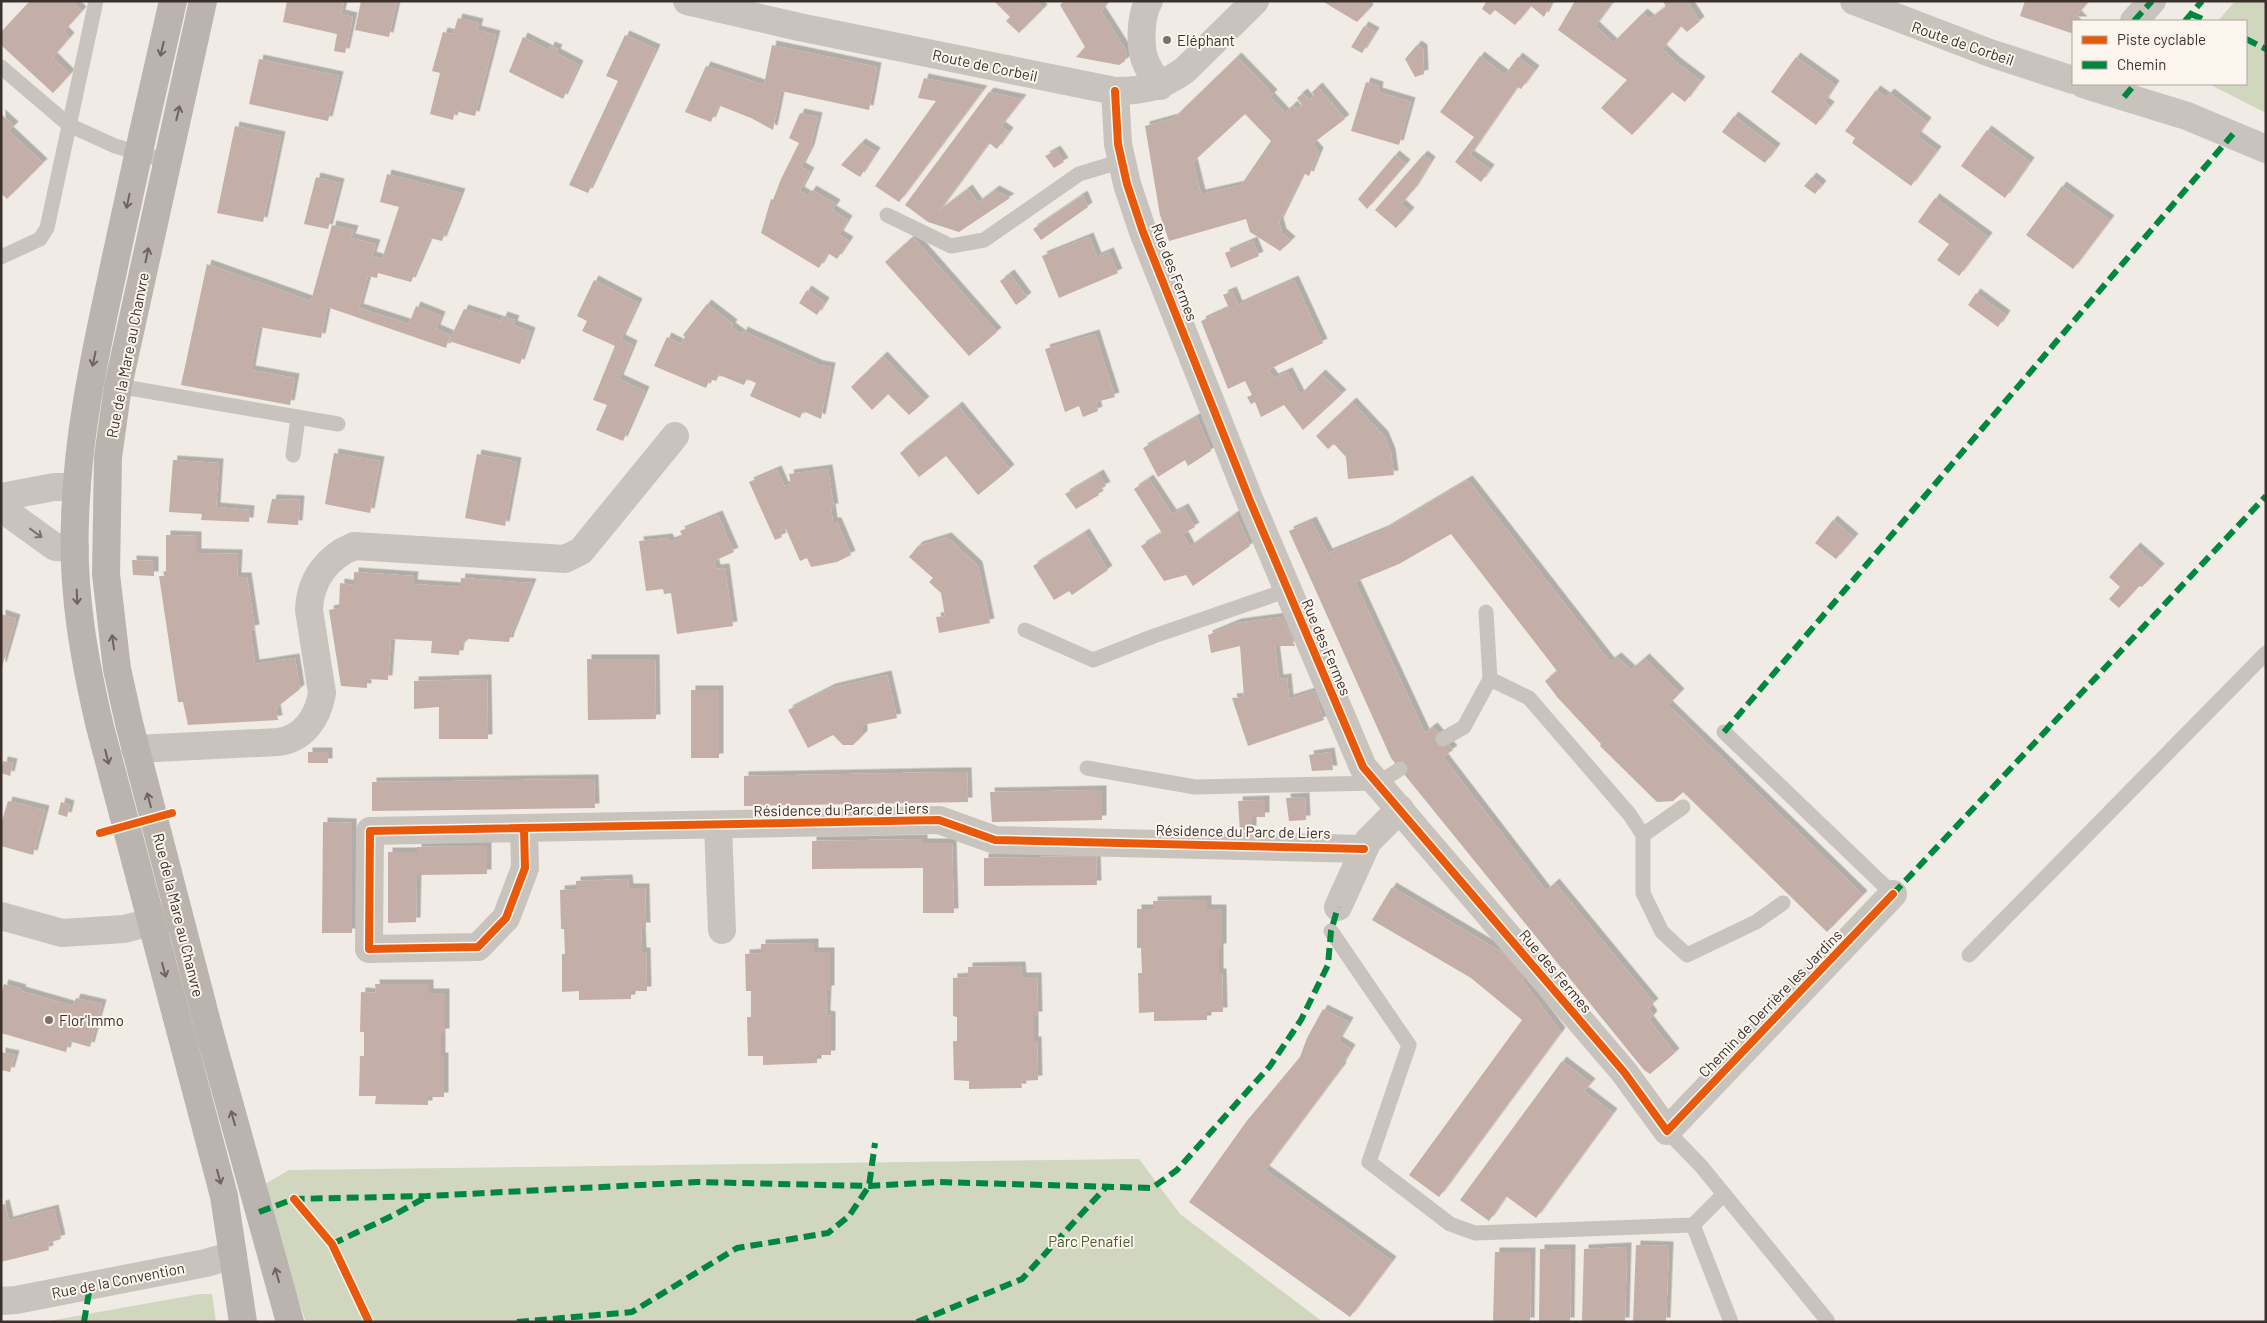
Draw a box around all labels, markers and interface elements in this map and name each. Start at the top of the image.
street label: Route de Corbeil [1910,17,2016,69]
legend [2072,20,2247,85]
text: Piste cyclable [2117,30,2206,48]
place label: Eléphant [1177,31,1235,49]
marker: Eléphant [1161,34,1173,46]
one-way arrow [157,40,166,56]
street label: Route de Corbeil [931,45,1039,85]
text: Chemin [2117,55,2166,73]
one-way arrow [174,106,183,122]
one-way arrow [123,192,132,208]
street label: Rue des Fermes [1148,221,1202,323]
one-way arrow [143,247,152,263]
street label: Rue de la Mare au Chanvre [102,271,152,439]
one-way arrow [89,351,98,367]
one-way arrow [29,528,43,538]
one-way arrow [73,589,82,605]
street label: Rue des Fermes [1299,596,1355,698]
one-way arrow [107,634,117,650]
one-way arrow [103,748,112,764]
one-way arrow [144,792,154,808]
street label: Résidence du Parc de Liers [753,798,929,820]
street label: Résidence du Parc de Liers [1155,820,1331,842]
street label: Rue de la Mare au Chanvre [150,831,208,999]
street label: Chemin de Derrière les Jardins [1695,925,1845,1081]
street label: Rue des Fermes [1516,926,1596,1016]
one-way arrow [160,961,169,977]
place label: Flor'Immo [59,1011,124,1029]
marker: Flor'Immo [43,1014,55,1026]
one-way arrow [228,1111,238,1127]
one-way arrow [215,1169,224,1185]
park label: Parc Penafiel [1048,1232,1134,1250]
street label: Rue de la Convention [50,1258,186,1302]
one-way arrow [271,1267,281,1283]

